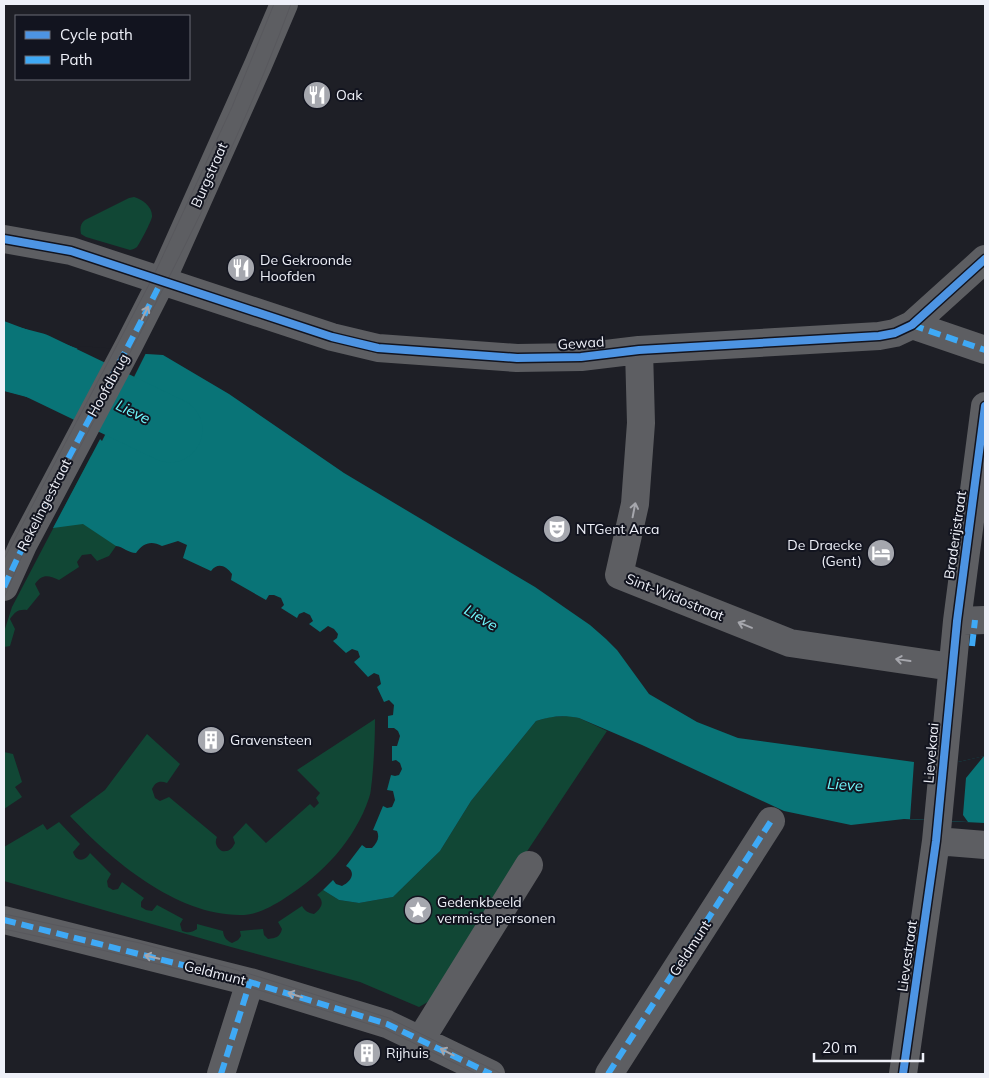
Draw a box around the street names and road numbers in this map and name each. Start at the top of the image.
street label: Burgstraat [187,140,231,210]
street label: Gewad [557,332,605,354]
street label: Hoofdbrug [83,350,133,420]
street label: Rekelingestraat [13,456,75,554]
street label: Braderijstraat [940,489,970,580]
street label: Sint-Widostraat [623,569,727,625]
street label: Lievekaai [919,722,943,784]
street label: Geldmunt [665,917,715,979]
street label: Lievestraat [893,919,921,993]
street label: Geldmunt [182,957,248,989]

